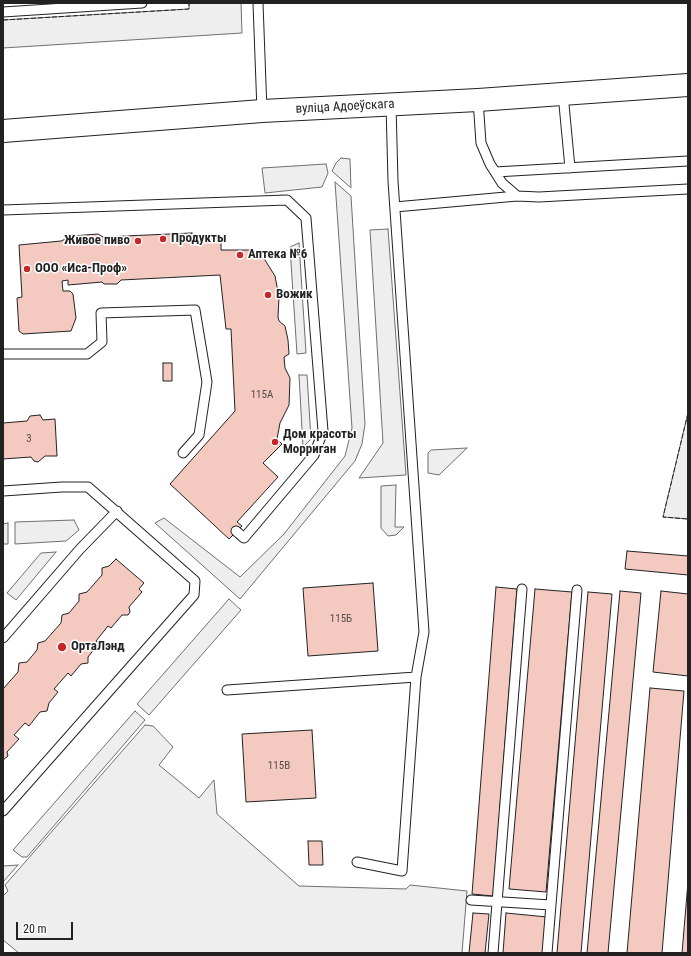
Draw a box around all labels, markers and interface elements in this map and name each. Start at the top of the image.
street label: вуліца Адоеўскага [295,97,395,117]
place label: Продукты [171,231,227,247]
place label: Живое пиво [64,233,130,249]
marker: Продукты [158,234,168,244]
marker: Живое пиво [133,236,143,246]
place label: Аптека №6 [248,247,307,263]
marker: Аптека №6 [235,250,245,260]
place label: ООО «Иса-Проф» [35,261,127,277]
marker: ООО «Иса-Проф» [22,264,32,274]
place label: Вожик [276,287,312,303]
marker: Вожик [263,290,273,300]
house number: 115А [251,388,273,402]
place label: Дом красоты Морриган [283,427,356,458]
house number: 3 [26,432,32,446]
marker: Дом красоты Морриган [270,437,280,447]
house number: 115Б [330,612,352,626]
place label: ОртаЛэнд [71,639,125,655]
marker: ОртаЛэнд [56,641,68,653]
house number: 115В [268,759,290,773]
scale bar [18,914,75,940]
text: 20 m [23,922,47,936]

